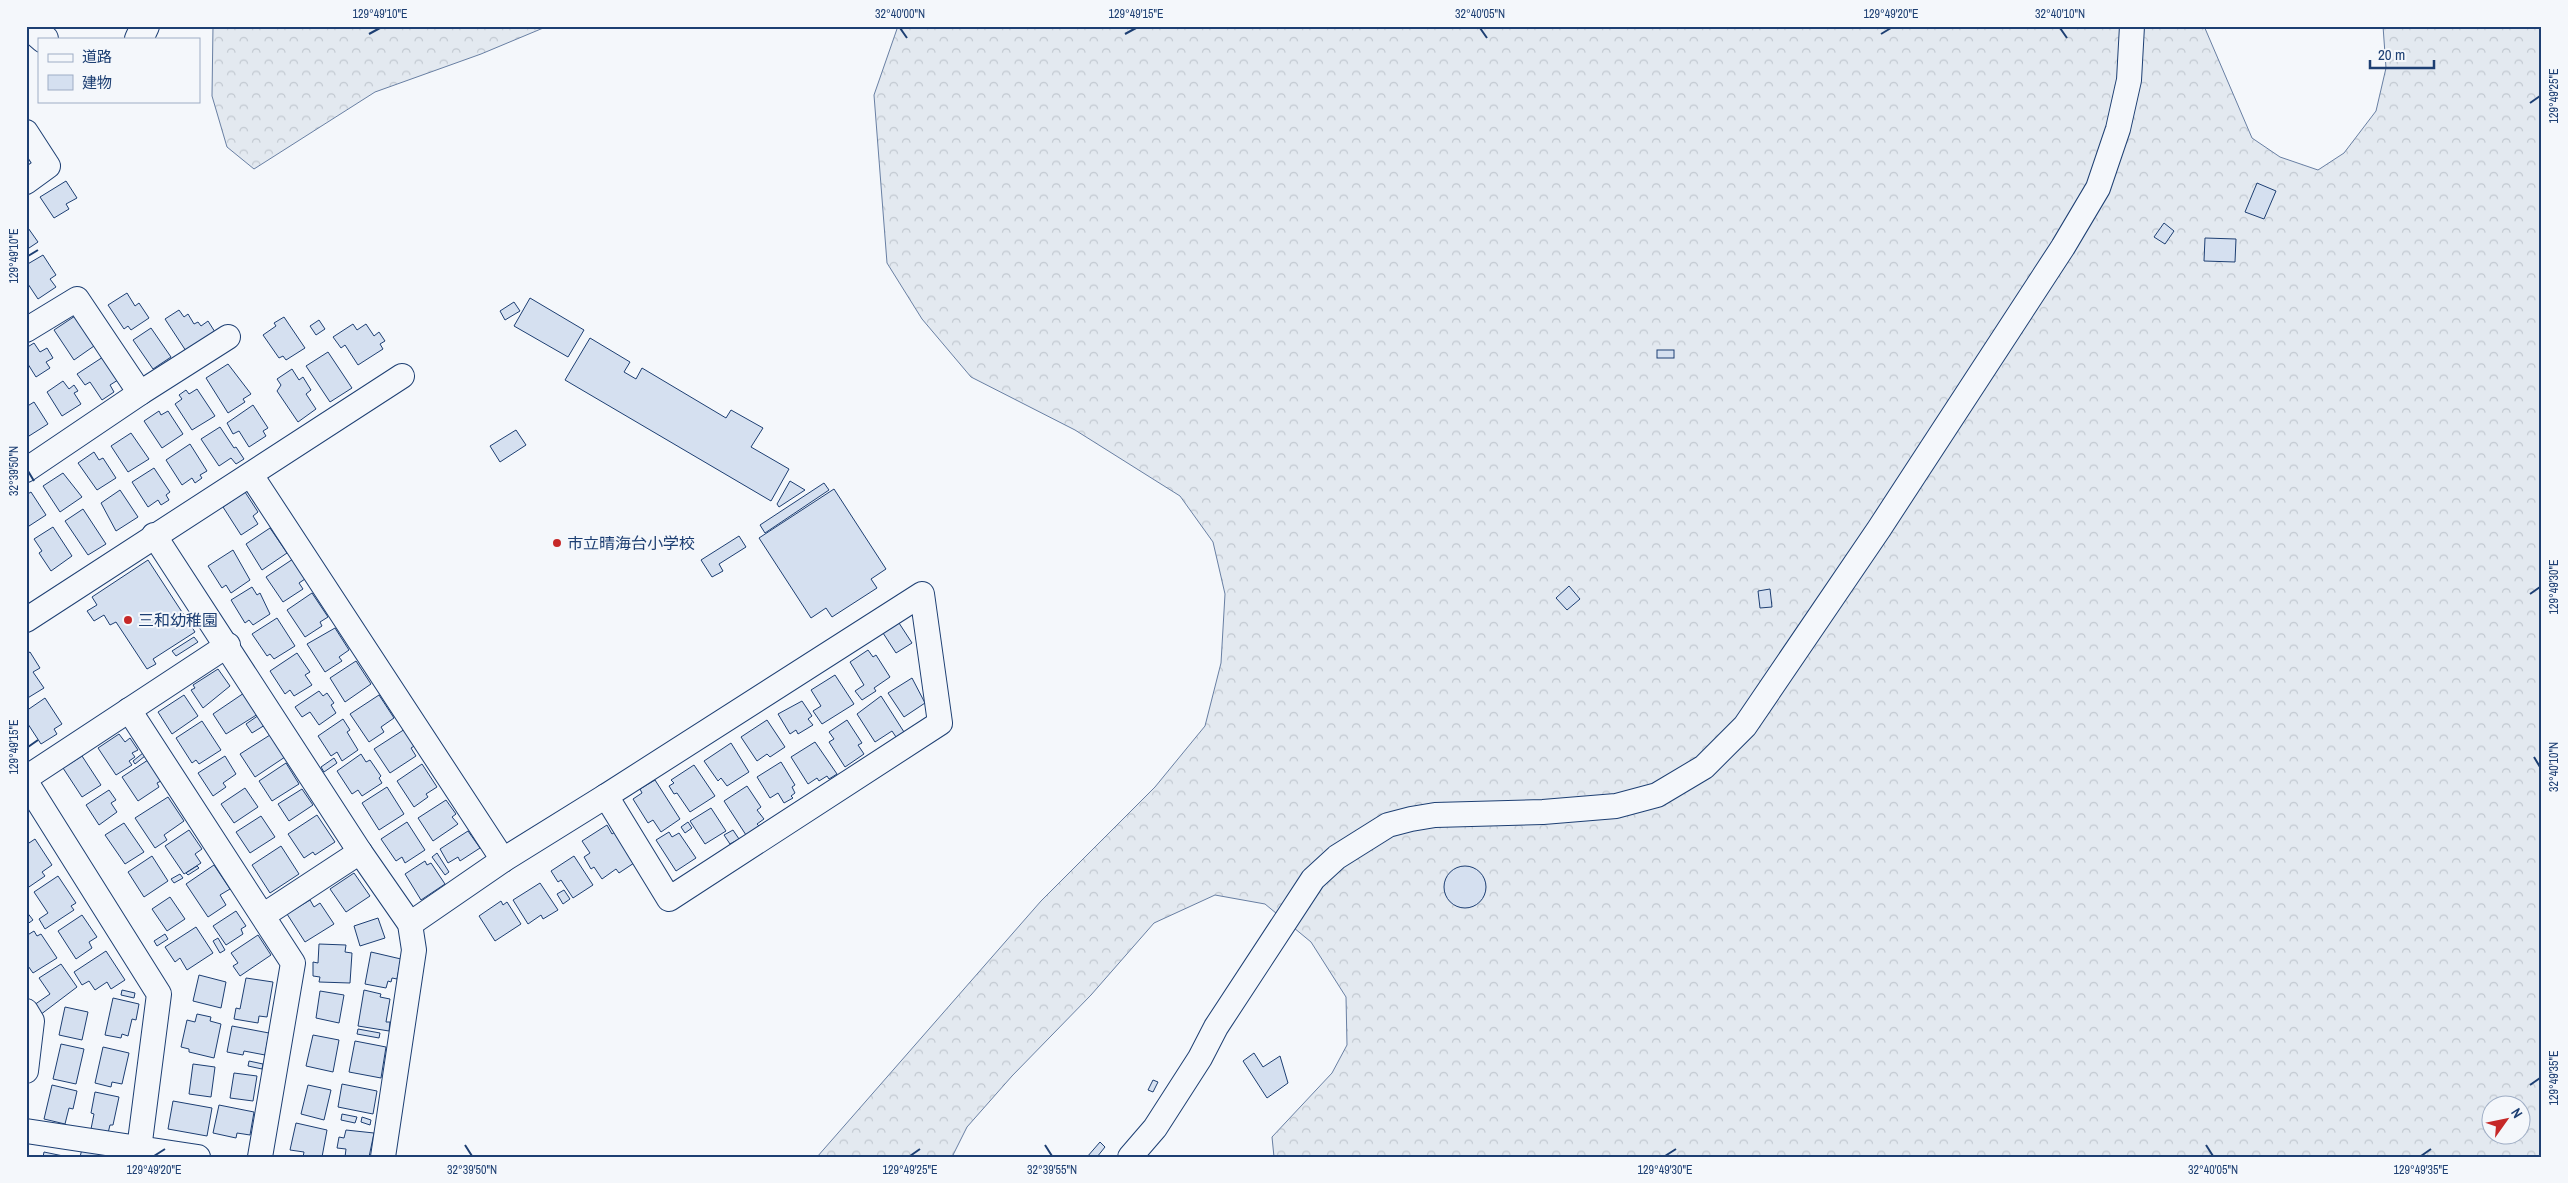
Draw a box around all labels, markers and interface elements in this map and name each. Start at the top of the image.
text: 129°49'10"E [352,6,408,22]
text: 32°40'00"N [875,6,925,22]
text: 129°49'15"E [1108,6,1164,22]
text: 32°40'05"N [1455,6,1505,22]
text: 129°49'20"E [1863,6,1919,22]
text: 32°40'10"N [2035,6,2085,22]
legend [38,38,200,102]
scale bar [2370,38,2434,70]
text: 20 m [2378,44,2405,65]
text: 道路 [82,46,112,67]
text: 129°49'25"E [2546,68,2562,124]
text: 建物 [82,72,112,93]
text: 129°49'10"E [6,228,22,284]
text: 32°39'50"N [6,446,22,496]
place label: 市立晴海台小学校 [567,532,695,554]
marker: 市立晴海台小学校 [551,537,563,549]
text: 129°49'30"E [2546,559,2562,615]
place label: 三和幼稚園 [138,609,218,631]
marker: 三和幼稚園 [122,614,134,626]
text: 129°49'15"E [6,719,22,775]
text: 32°40'10"N [2546,742,2562,792]
text: 129°49'35"E [2546,1050,2562,1106]
north arrow [2480,1096,2530,1146]
text: N [2507,1105,2527,1121]
text: 129°49'20"E [126,1162,182,1178]
text: 32°39'50"N [447,1162,497,1178]
text: 129°49'25"E [882,1162,938,1178]
text: 32°39'55"N [1027,1162,1077,1178]
text: 129°49'30"E [1637,1162,1693,1178]
text: 32°40'05"N [2188,1162,2238,1178]
text: 129°49'35"E [2393,1162,2449,1178]

